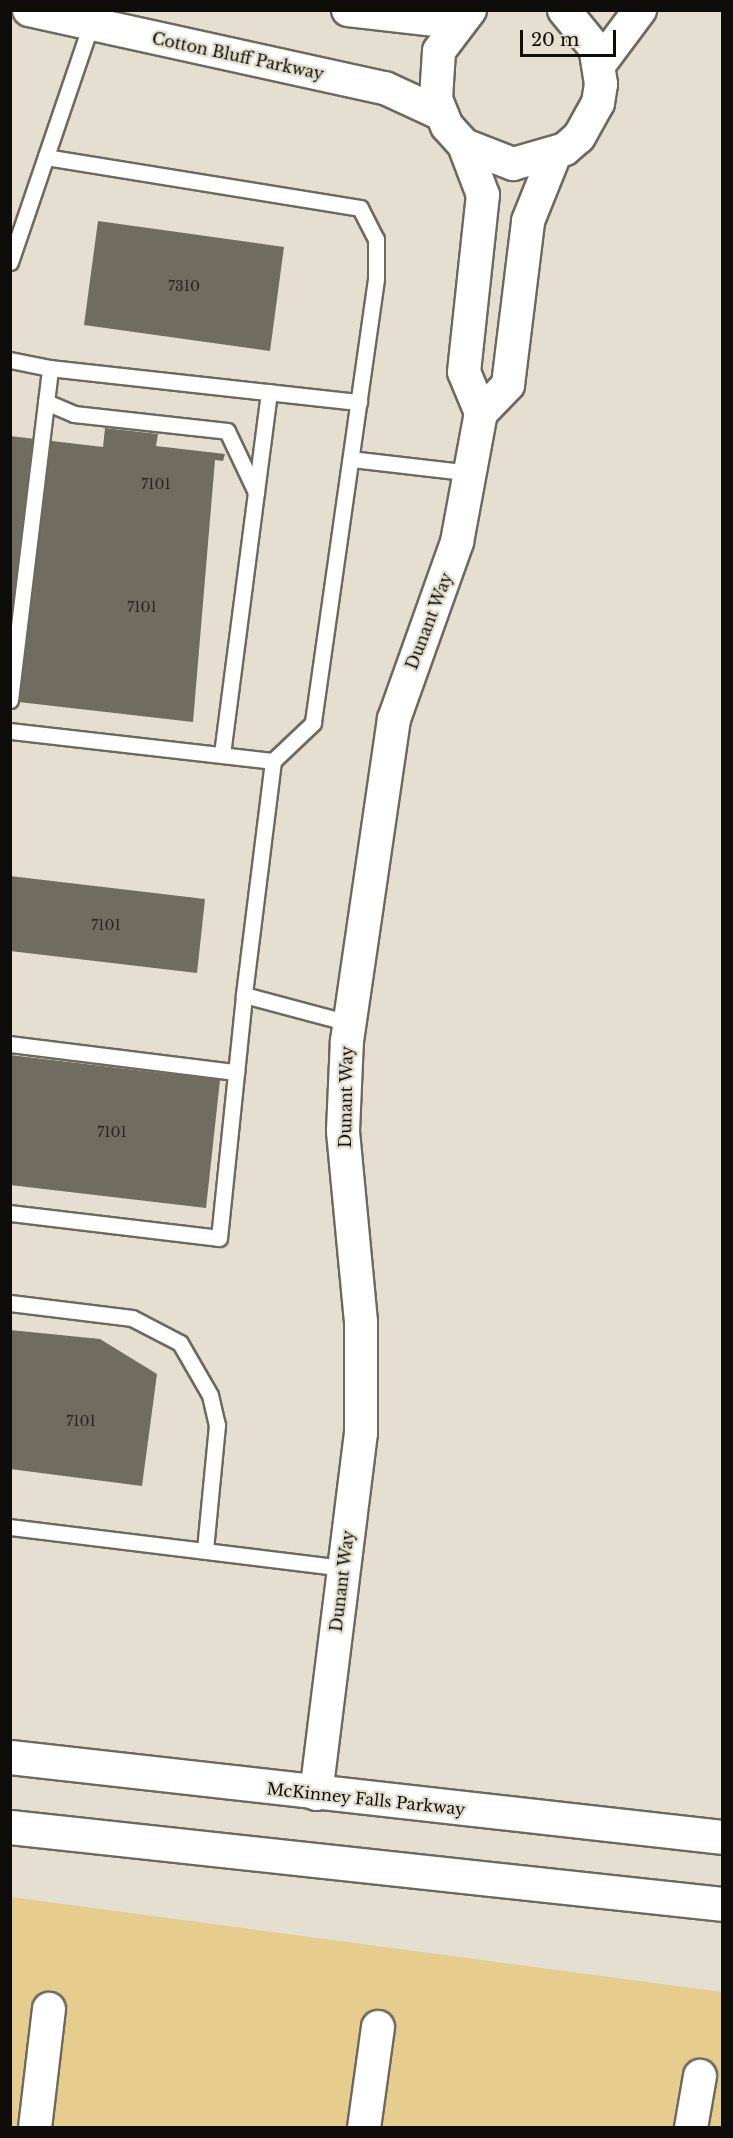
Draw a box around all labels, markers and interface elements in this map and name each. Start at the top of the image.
scale bar [523,18,619,56]
street label: Cotton Bluff Parkway [150,28,326,84]
text: 20 m [531,29,579,51]
house number: 7310 [168,278,200,294]
house number: 7101 [141,476,171,492]
street label: Dunant Way [402,570,456,672]
house number: 7101 [127,599,157,615]
house number: 7101 [91,917,121,933]
street label: Dunant Way [336,1046,356,1148]
house number: 7101 [97,1124,127,1140]
house number: 7101 [66,1413,96,1429]
street label: Dunant Way [326,1529,358,1633]
street label: McKinney Falls Parkway [266,1779,466,1819]

